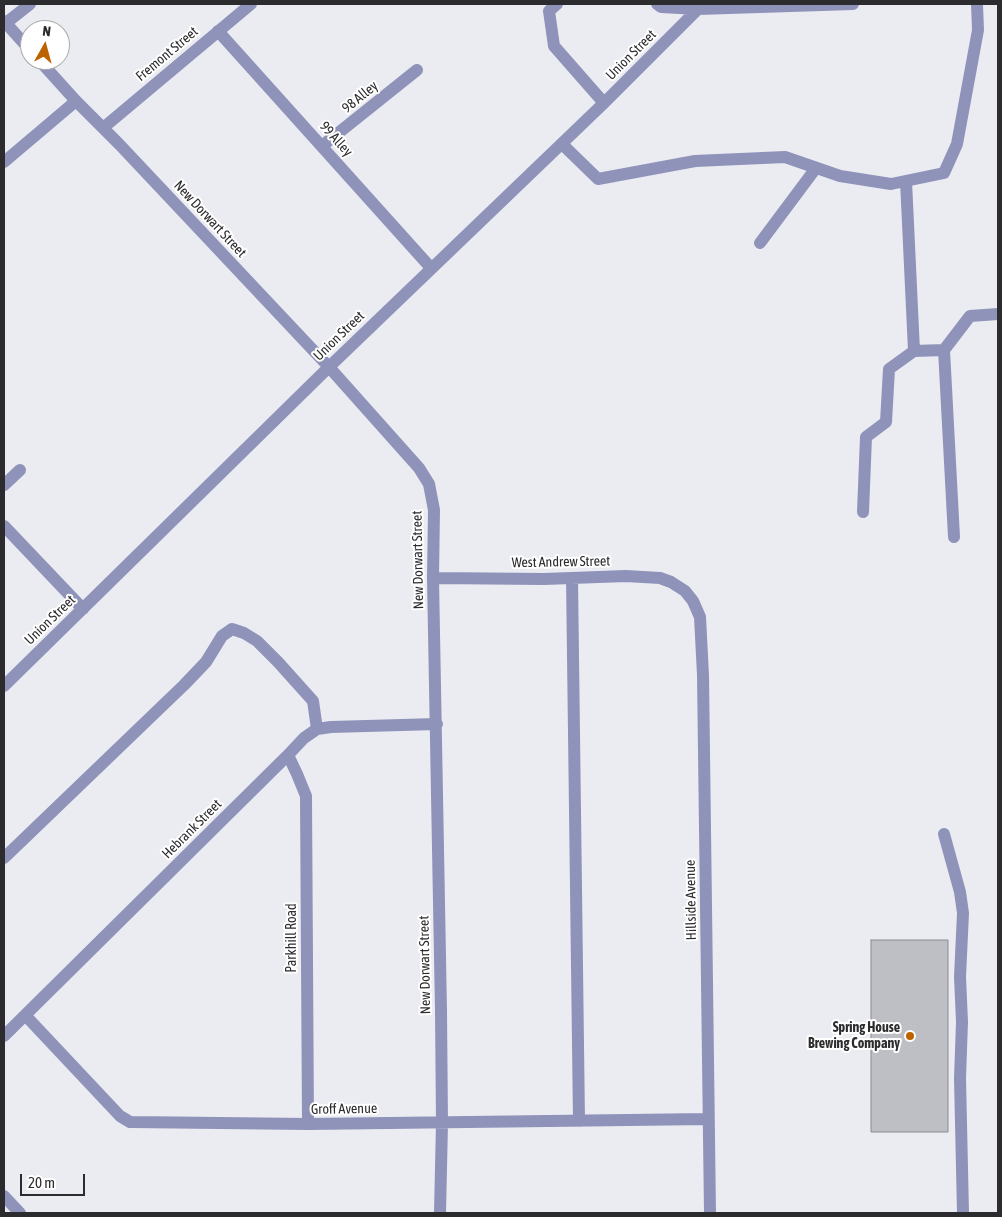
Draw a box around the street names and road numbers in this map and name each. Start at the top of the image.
street label: Fremont Street [133,23,201,85]
street label: Union Street [602,26,660,84]
street label: 98 Alley [339,78,381,116]
street label: 99 Alley [316,118,356,160]
street label: New Dorwart Street [170,177,250,261]
street label: Union Street [310,308,368,364]
street label: New Dorwart Street [409,511,427,609]
street label: West Andrew Street [512,553,610,571]
street label: Union Street [21,592,79,648]
street label: Hebrank Street [159,796,225,862]
street label: Hillside Avenue [682,860,700,940]
street label: Parkhill Road [284,903,300,973]
street label: New Dorwart Street [416,916,434,1014]
street label: Groff Avenue [311,1100,377,1118]

